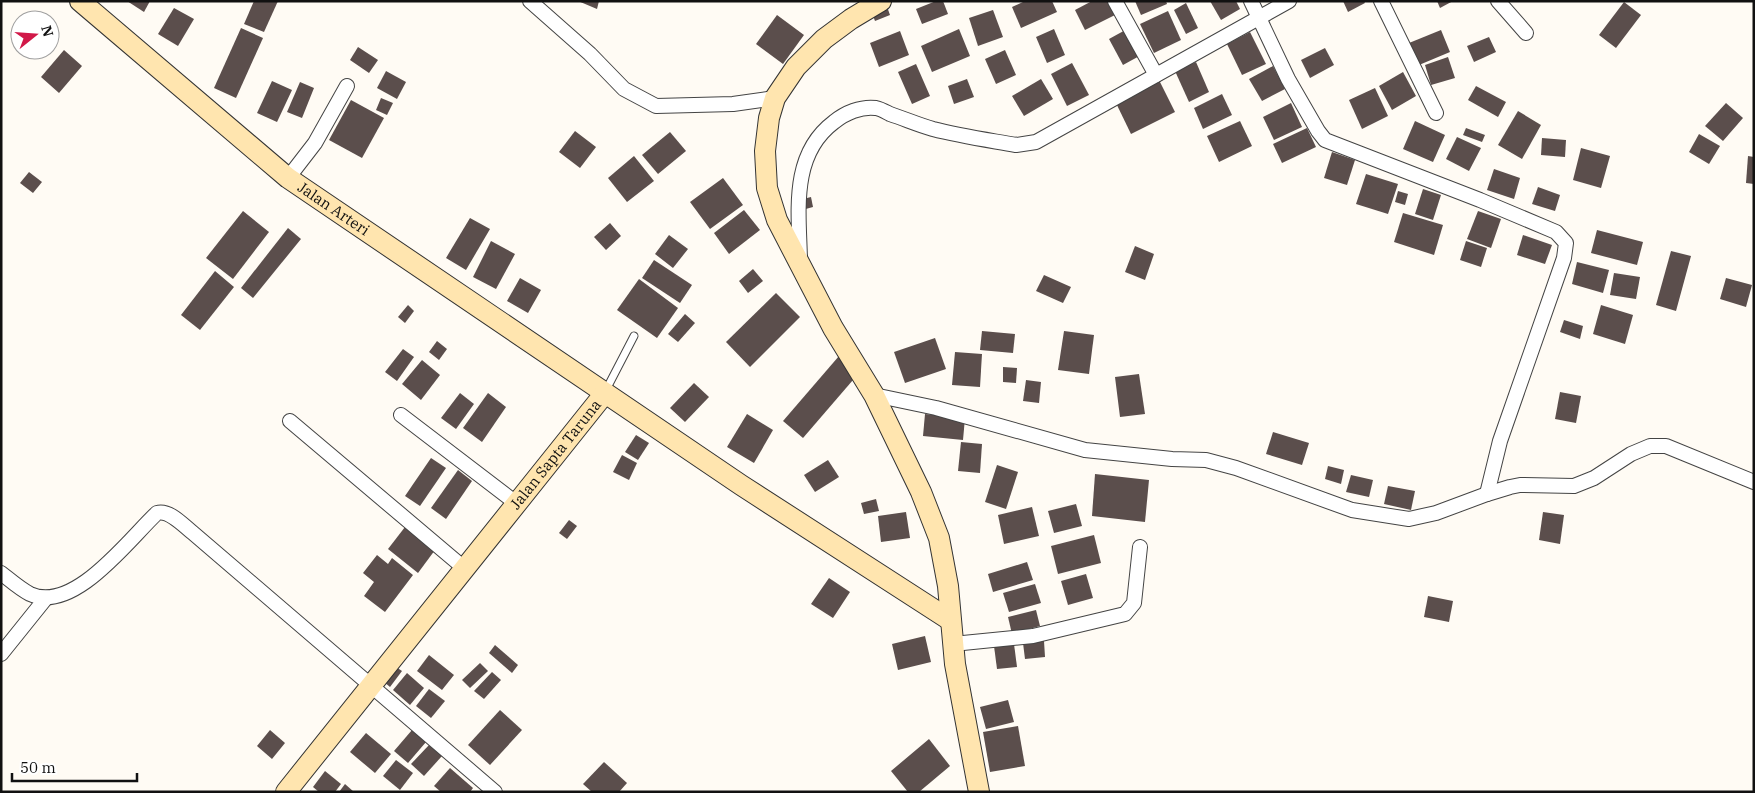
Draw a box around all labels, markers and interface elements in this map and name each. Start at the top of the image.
north arrow [10,10,60,60]
text: N [37,23,58,39]
street label: Jalan Arteri [294,177,373,240]
street label: Jalan Sapta Taruna [506,395,605,513]
scale bar [12,750,138,782]
text: 50 m [20,758,56,777]

